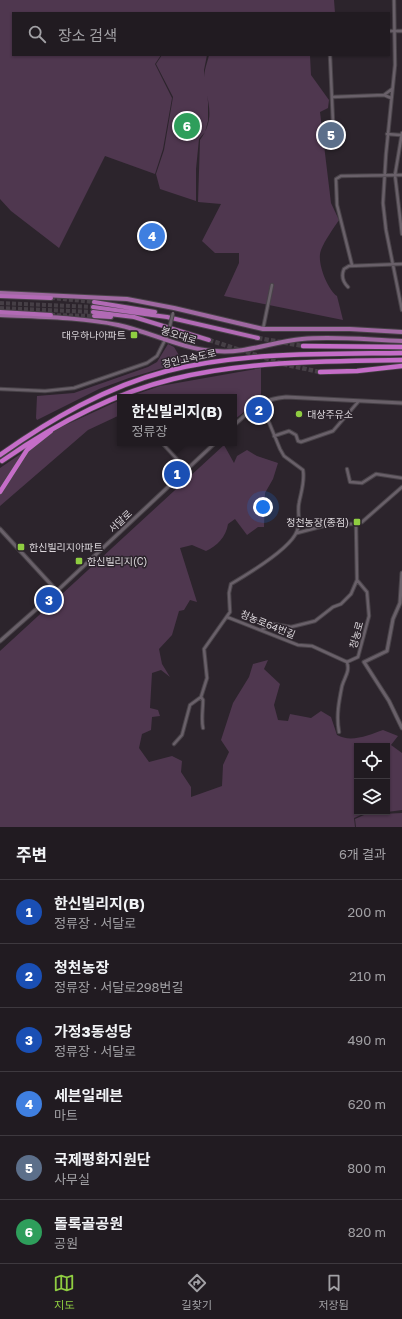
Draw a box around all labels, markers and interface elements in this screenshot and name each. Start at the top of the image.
search box [12,12,390,56]
icon: search [26,23,48,45]
text: 장소 검색 [58,26,117,44]
pin: 6 [174,111,200,141]
pin: 5 [318,120,344,150]
pin: 4 [139,221,165,251]
street label: 봉오대로 [160,324,198,346]
place label: 대우하나아파트 [62,329,126,341]
marker: 대우하나아파트 [129,330,139,340]
street label: 경인고속도로 [161,346,217,370]
popup [117,394,237,446]
pin: 2 [246,395,272,425]
text: 한신빌리지(B) [132,402,222,420]
place label: 대상주유소 [307,408,353,420]
marker: 대상주유소 [294,409,304,419]
text: 정류장 [132,423,167,439]
pin: 1 [164,459,190,489]
your location [253,497,273,517]
street label: 서달로 [106,507,134,535]
place label: 청천농장(종점) [286,516,349,528]
marker: 청천농장(종점) [352,517,362,527]
place label: 한신빌리지아파트 [29,541,103,553]
marker: 한신빌리지아파트 [16,542,26,552]
place label: 한신빌리지(C) [87,555,147,567]
marker: 한신빌리지(C) [74,556,84,566]
pin: 3 [36,585,62,615]
street label: 청농로64번길 [239,608,297,640]
street label: 청농로 [347,620,365,650]
map controls [354,743,390,815]
button: locate [354,743,390,779]
button: layers [354,779,390,815]
text: 주변 [16,844,47,865]
text: 6개 결과 [339,846,386,862]
text: 한신빌리지(B) [54,894,145,912]
text: 1 [26,904,32,920]
text: 200 m [348,904,386,920]
text: 정류장 · 서달로 [54,915,136,931]
text: 청천농장 [54,958,109,976]
text: 2 [25,968,33,984]
text: 210 m [349,968,386,984]
text: 정류장 · 서달로298번길 [54,979,183,995]
text: 가정3동성당 [54,1022,132,1040]
text: 3 [25,1032,33,1048]
text: 490 m [347,1032,386,1048]
text: 정류장 · 서달로 [54,1043,136,1059]
text: 세븐일레븐 [54,1086,123,1104]
text: 4 [25,1096,33,1112]
text: 620 m [348,1096,386,1112]
text: 마트 [54,1107,78,1123]
text: 국제평화지원단 [54,1150,151,1168]
text: 5 [25,1160,33,1176]
text: 800 m [347,1160,386,1176]
text: 사무실 [54,1171,90,1187]
text: 돌록골공원 [54,1214,123,1232]
text: 6 [25,1224,33,1240]
text: 820 m [348,1224,386,1240]
text: 공원 [54,1235,78,1251]
tab: 지도 [53,1272,75,1312]
tab: 길찾기 [182,1272,212,1312]
tab: 저장됨 [318,1272,349,1312]

